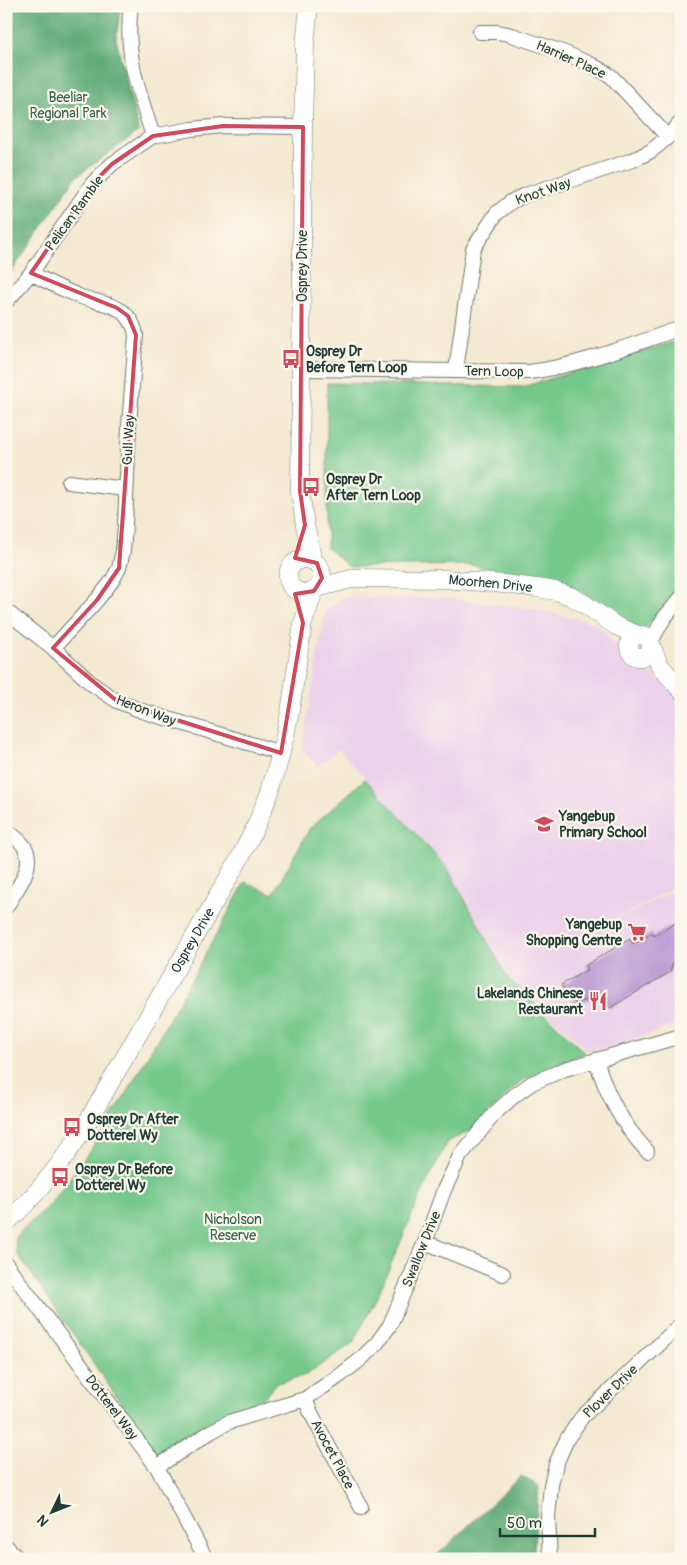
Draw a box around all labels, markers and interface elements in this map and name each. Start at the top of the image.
street label: Harrier Place [533,37,608,82]
park label: Beeliar Regional Park [29,89,107,122]
street label: Pelican Ramble [41,172,107,254]
street label: Knot Way [513,174,573,209]
street label: Osprey Drive [294,230,311,302]
place label: Osprey Dr Before Tern Loop [306,343,408,376]
bus stop icon: Osprey Dr Before Tern Loop [280,348,302,370]
street label: Tern Loop [464,362,524,381]
street label: Gull Way [119,414,138,466]
place label: Osprey Dr After Tern Loop [326,471,421,504]
bus stop icon: Osprey Dr After Tern Loop [300,476,322,498]
street label: Moorhen Drive [448,571,533,596]
street label: Heron Way [113,691,178,730]
place label: Yangebup Primary School [558,808,647,841]
school or university icon: Yangebup Primary School [533,813,555,835]
street label: Osprey Drive [167,905,218,976]
place label: Yangebup Shopping Centre [526,916,623,949]
supermarket icon: Yangebup Shopping Centre [626,921,648,943]
place label: Lakelands Chinese Restaurant [477,985,584,1018]
restaurant icon: Lakelands Chinese Restaurant [587,990,609,1012]
place label: Osprey Dr After Dotterel Wy [87,1111,180,1144]
bus stop icon: Osprey Dr After Dotterel Wy [61,1116,83,1138]
place label: Osprey Dr Before Dotterel Wy [75,1161,174,1194]
bus stop icon: Osprey Dr Before Dotterel Wy [49,1166,71,1188]
street label: Swallow Drive [398,1209,444,1290]
park label: Nicholson Reserve [204,1211,262,1244]
street label: Plover Drive [579,1361,641,1422]
street label: Dotterel Way [82,1371,142,1443]
street label: Avocet Place [307,1417,358,1492]
north arrow [28,1488,78,1538]
scale bar [500,1505,594,1537]
text: N [33,1511,52,1530]
text: 50 m [507,1514,542,1533]

